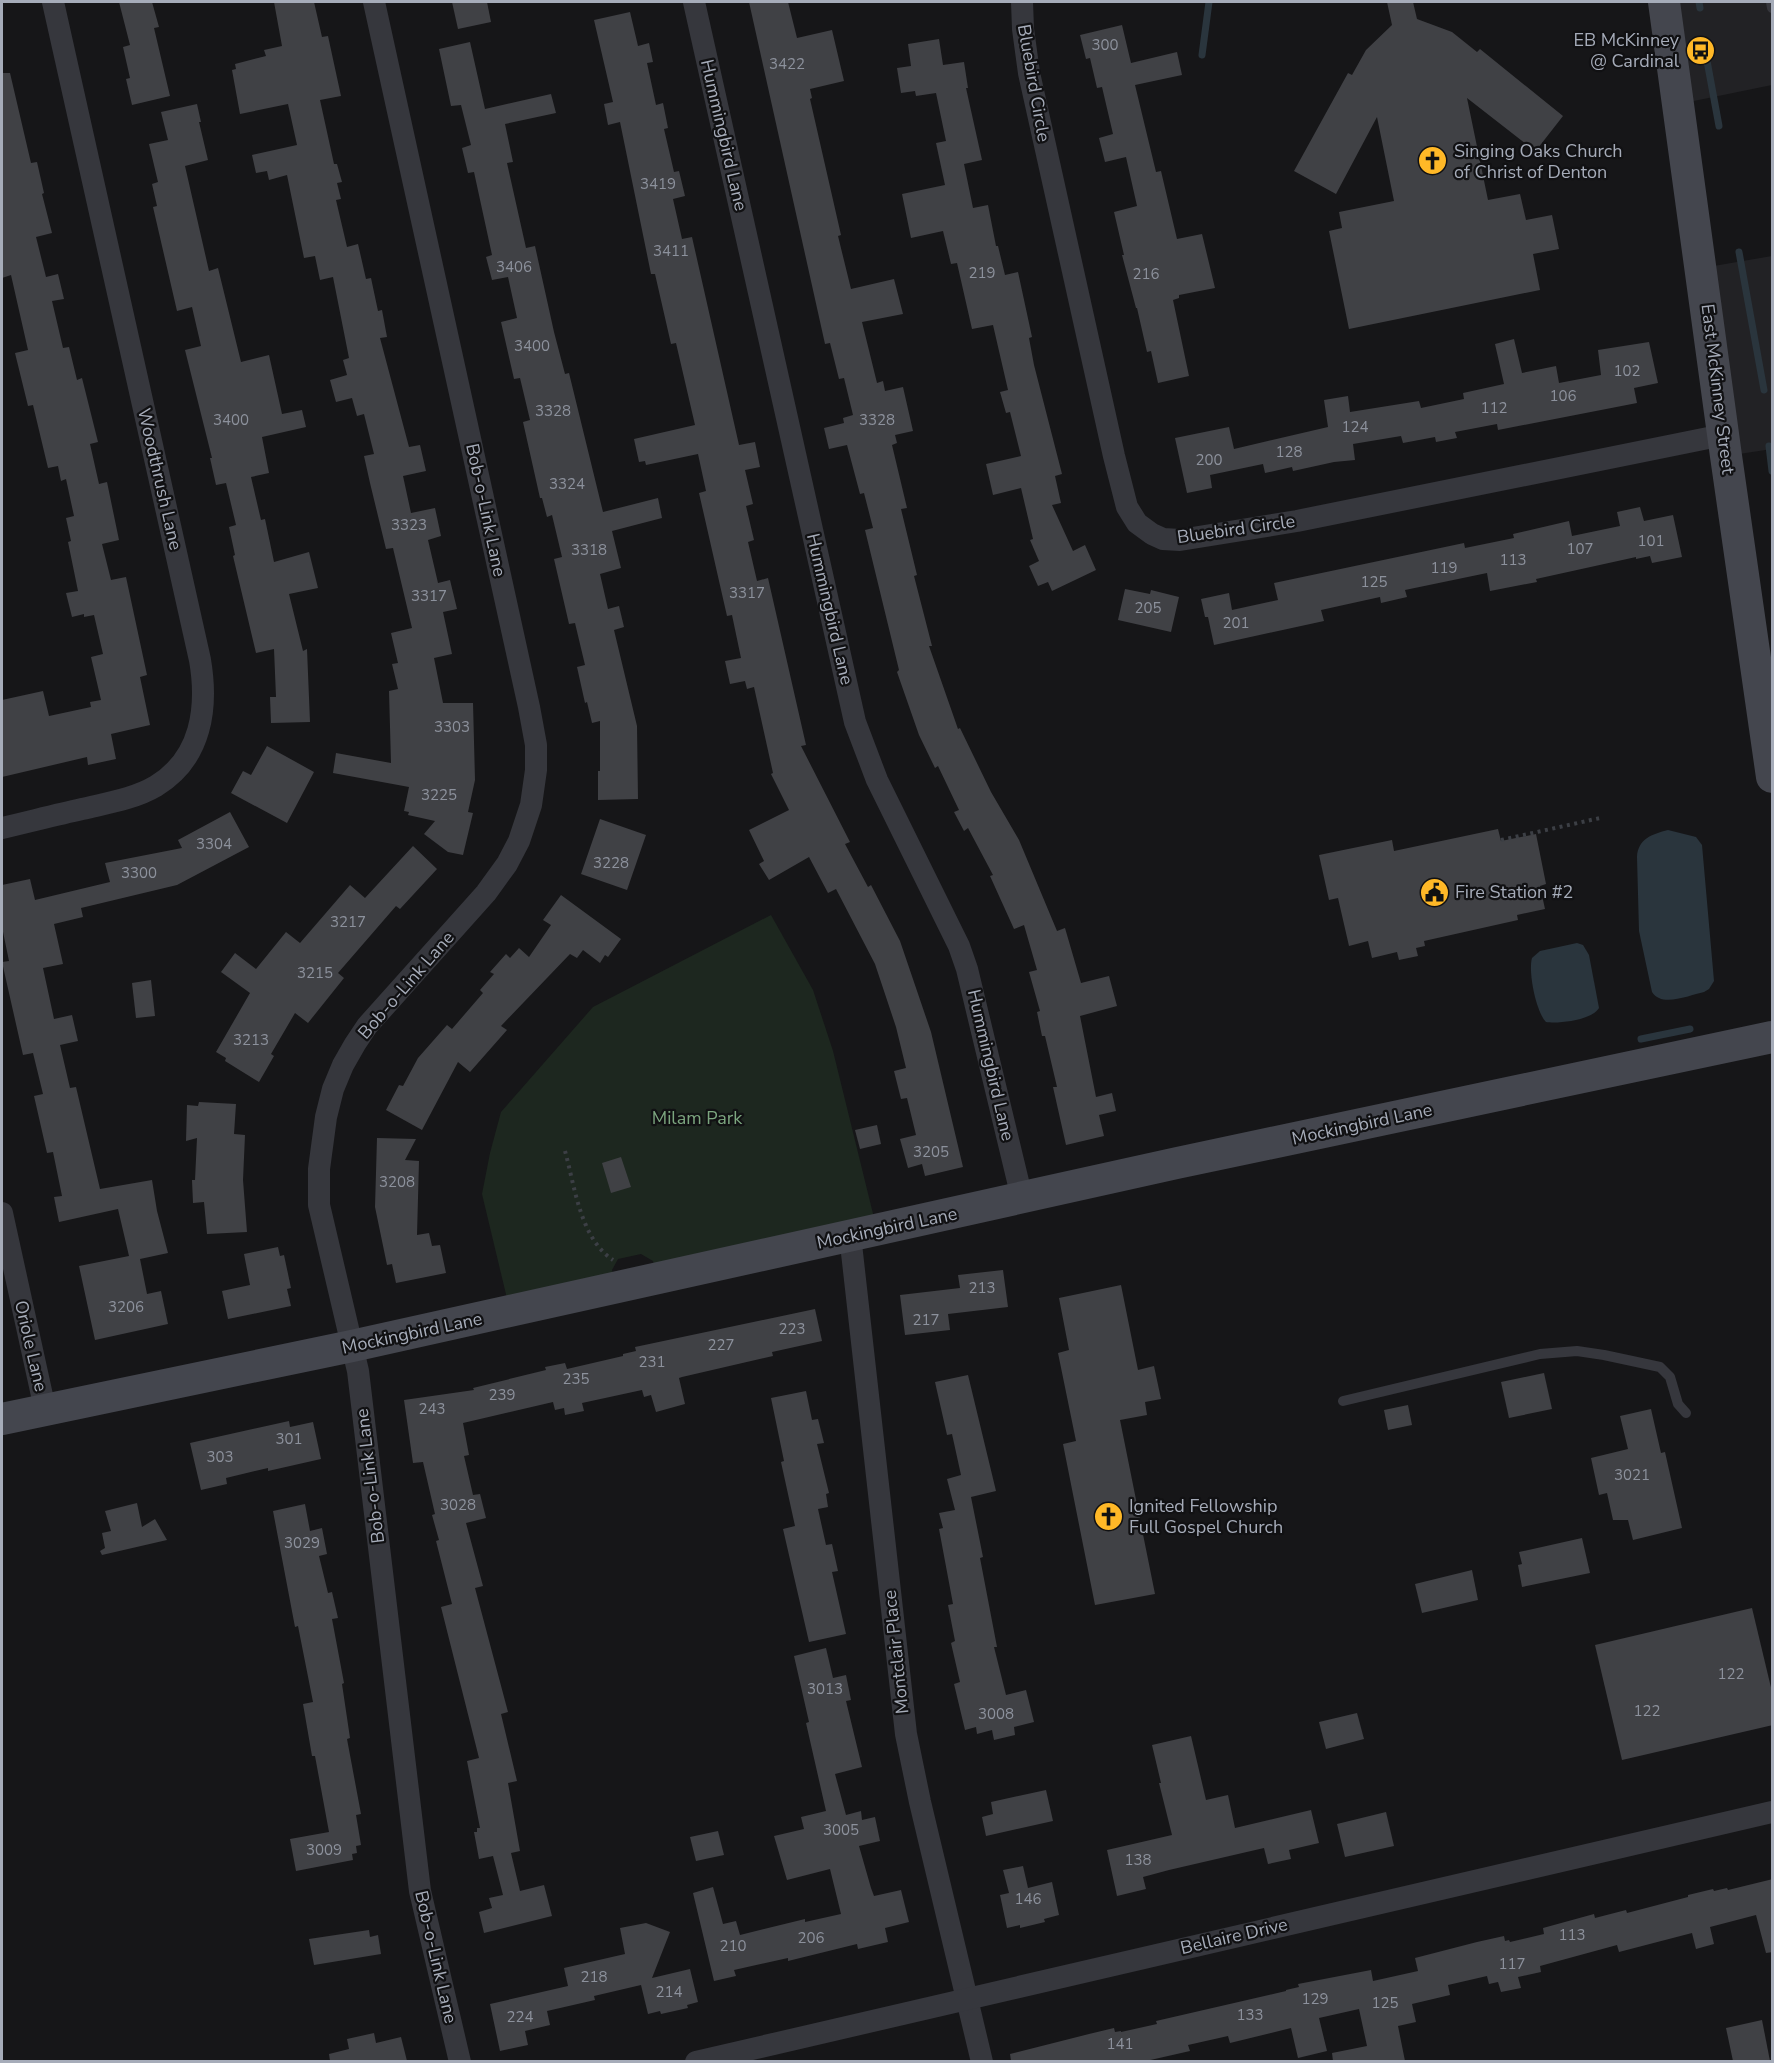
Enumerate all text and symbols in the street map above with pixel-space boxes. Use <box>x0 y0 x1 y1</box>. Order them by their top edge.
street label: Bluebird Circle <box>1012 22 1056 144</box>
place label: EB McKinney @ Cardinal <box>1573 28 1680 73</box>
bus stop icon: EB McKinney @ Cardinal <box>1684 34 1716 66</box>
house number: 300 <box>1091 35 1119 55</box>
house number: 3422 <box>769 54 805 74</box>
street label: Hummingbird Lane <box>695 57 753 213</box>
place label: Singing Oaks Church of Christ of Denton <box>1454 139 1622 184</box>
church icon: Singing Oaks Church of Christ of Denton <box>1417 145 1449 177</box>
house number: 3419 <box>640 174 676 194</box>
house number: 3411 <box>653 241 689 261</box>
house number: 3406 <box>496 257 532 277</box>
house number: 219 <box>968 263 996 283</box>
house number: 216 <box>1132 264 1160 284</box>
street label: East McKinney Street <box>1696 302 1740 476</box>
house number: 3400 <box>514 336 550 356</box>
house number: 102 <box>1613 361 1641 381</box>
house number: 106 <box>1549 386 1577 406</box>
house number: 112 <box>1480 398 1508 418</box>
house number: 3328 <box>535 401 571 421</box>
street label: Woodthrush Lane <box>132 406 188 552</box>
house number: 3400 <box>213 410 249 430</box>
house number: 3328 <box>859 410 895 430</box>
house number: 124 <box>1341 417 1369 437</box>
street label: Bob-o-Link Lane <box>460 441 512 579</box>
house number: 128 <box>1275 442 1303 462</box>
house number: 200 <box>1195 450 1223 470</box>
house number: 3324 <box>549 474 585 494</box>
street label: Bluebird Circle <box>1175 509 1297 549</box>
house number: 3323 <box>391 515 427 535</box>
street label: Hummingbird Lane <box>801 531 859 687</box>
house number: 101 <box>1637 531 1665 551</box>
house number: 107 <box>1566 539 1594 559</box>
house number: 3318 <box>571 540 607 560</box>
house number: 113 <box>1499 550 1527 570</box>
house number: 119 <box>1430 558 1458 578</box>
house number: 125 <box>1360 572 1388 592</box>
house number: 3317 <box>729 583 765 603</box>
house number: 3317 <box>411 586 447 606</box>
house number: 205 <box>1134 598 1162 618</box>
house number: 201 <box>1222 613 1250 633</box>
house number: 3303 <box>434 717 470 737</box>
house number: 3225 <box>421 785 457 805</box>
house number: 3304 <box>196 834 232 854</box>
house number: 3228 <box>593 853 629 873</box>
house number: 3300 <box>121 863 157 883</box>
public building icon: Fire Station #2 <box>1418 876 1450 908</box>
place label: Fire Station #2 <box>1455 880 1573 904</box>
house number: 3217 <box>330 912 366 932</box>
street label: Bob-o-Link Lane <box>352 926 460 1044</box>
house number: 3215 <box>297 963 333 983</box>
street label: Hummingbird Lane <box>962 987 1020 1143</box>
house number: 3213 <box>233 1030 269 1050</box>
street label: Mockingbird Lane <box>1290 1097 1434 1151</box>
park label: Milam Park <box>652 1106 743 1130</box>
house number: 3205 <box>913 1142 949 1162</box>
house number: 3208 <box>379 1172 415 1192</box>
street label: Mockingbird Lane <box>815 1201 959 1255</box>
house number: 213 <box>968 1278 996 1298</box>
house number: 3206 <box>108 1297 144 1317</box>
street label: Oriole Lane <box>9 1298 53 1394</box>
street label: Mockingbird Lane <box>340 1306 484 1360</box>
house number: 217 <box>912 1310 940 1330</box>
house number: 223 <box>778 1319 806 1339</box>
house number: 227 <box>707 1335 735 1355</box>
house number: 231 <box>638 1352 666 1372</box>
house number: 235 <box>562 1369 590 1389</box>
house number: 239 <box>488 1385 516 1405</box>
house number: 243 <box>418 1399 446 1419</box>
street label: Bob-o-Link Lane <box>350 1407 390 1545</box>
house number: 301 <box>275 1429 303 1449</box>
house number: 303 <box>206 1447 234 1467</box>
house number: 3021 <box>1614 1465 1650 1485</box>
place label: Ignited Fellowship Full Gospel Church <box>1129 1494 1283 1539</box>
house number: 3028 <box>440 1495 476 1515</box>
church icon: Ignited Fellowship Full Gospel Church <box>1092 1500 1124 1532</box>
house number: 3029 <box>284 1533 320 1553</box>
street label: Montclair Place <box>878 1589 914 1715</box>
house number: 122 <box>1717 1664 1745 1684</box>
house number: 3013 <box>807 1679 843 1699</box>
house number: 122 <box>1633 1701 1661 1721</box>
house number: 3008 <box>978 1704 1014 1724</box>
house number: 3005 <box>823 1820 859 1840</box>
house number: 3009 <box>306 1840 342 1860</box>
house number: 138 <box>1124 1850 1152 1870</box>
street label: Bob-o-Link Lane <box>409 1888 463 2026</box>
house number: 146 <box>1014 1889 1042 1909</box>
street label: Bellaire Drive <box>1178 1912 1290 1960</box>
house number: 113 <box>1558 1925 1586 1945</box>
house number: 206 <box>797 1928 825 1948</box>
house number: 210 <box>719 1936 747 1956</box>
house number: 117 <box>1498 1954 1526 1974</box>
house number: 218 <box>580 1967 608 1987</box>
house number: 214 <box>655 1982 683 2002</box>
house number: 129 <box>1301 1989 1329 2009</box>
house number: 125 <box>1371 1993 1399 2013</box>
house number: 133 <box>1236 2005 1264 2025</box>
house number: 224 <box>506 2007 534 2027</box>
house number: 141 <box>1106 2034 1134 2054</box>

